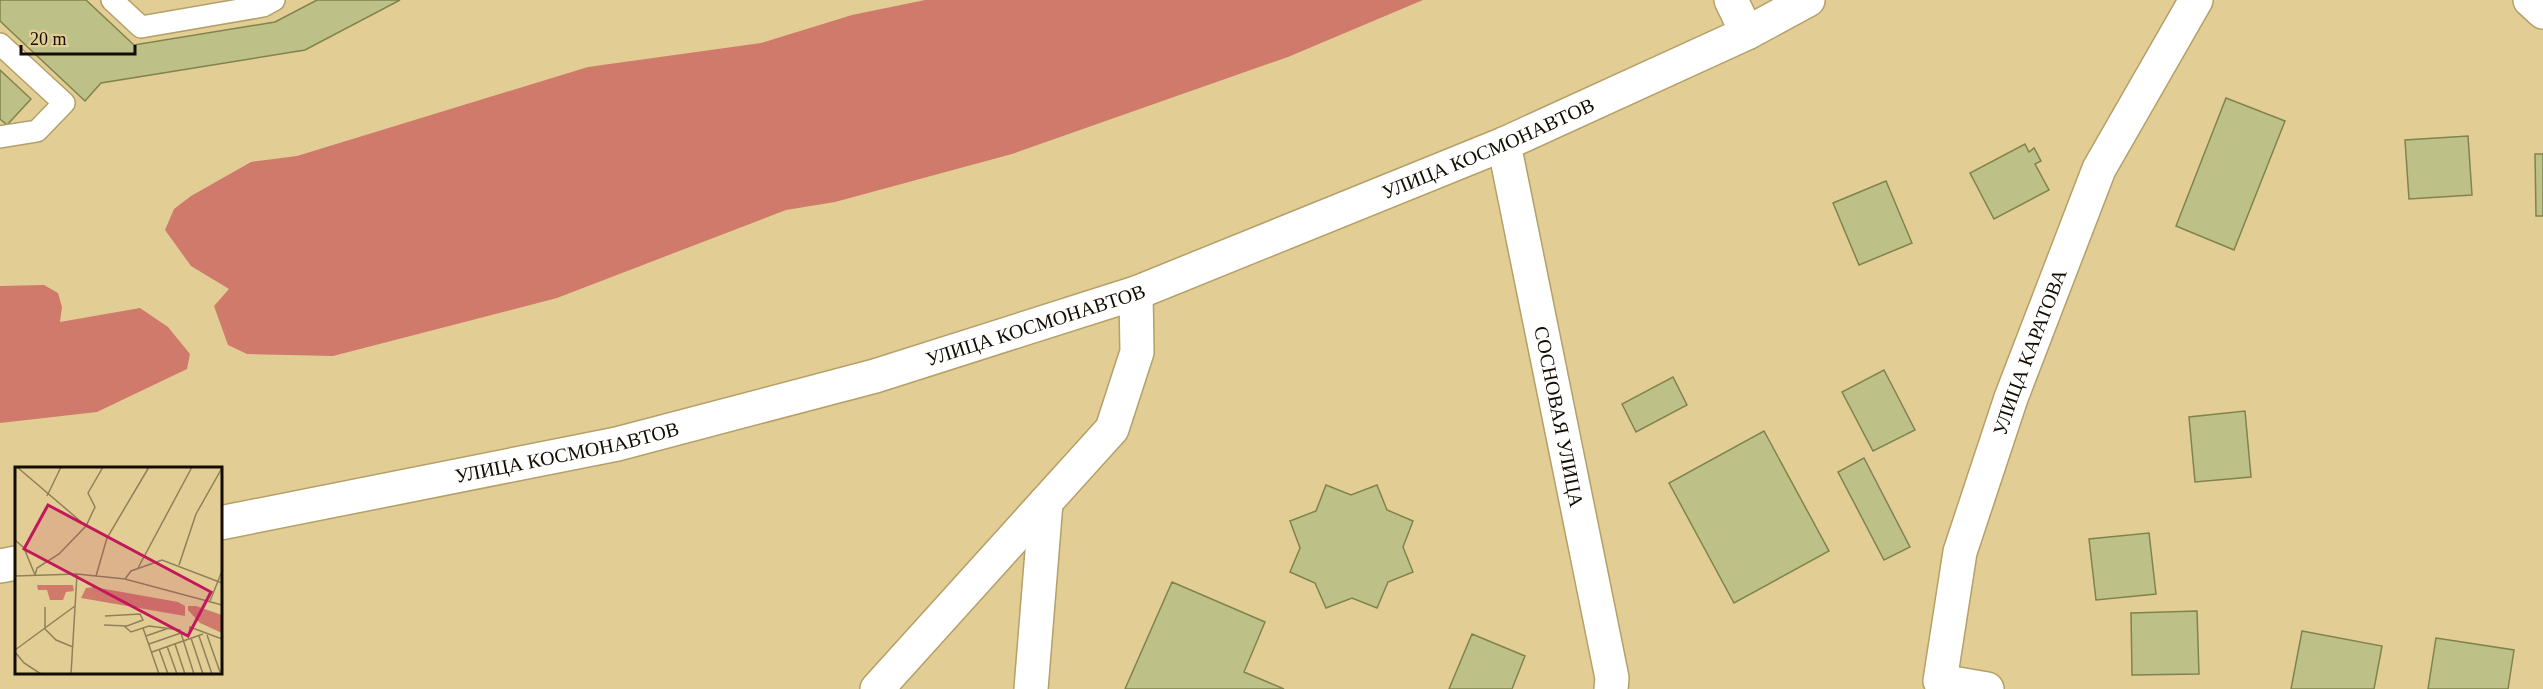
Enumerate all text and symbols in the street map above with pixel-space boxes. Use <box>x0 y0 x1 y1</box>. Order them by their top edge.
scale bar <box>21 18 135 56</box>
text: 20 m <box>30 29 67 49</box>
street label: УЛИЦА КОСМОНАВТОВ <box>1379 93 1598 203</box>
street label: УЛИЦА КАРАТОВА <box>1988 265 2071 438</box>
street label: УЛИЦА КОСМОНАВТОВ <box>923 279 1148 370</box>
street label: СОСНОВАЯ УЛИЦА <box>1530 324 1588 509</box>
street label: УЛИЦА КОСМОНАВТОВ <box>453 417 681 487</box>
inset map <box>15 467 222 674</box>

